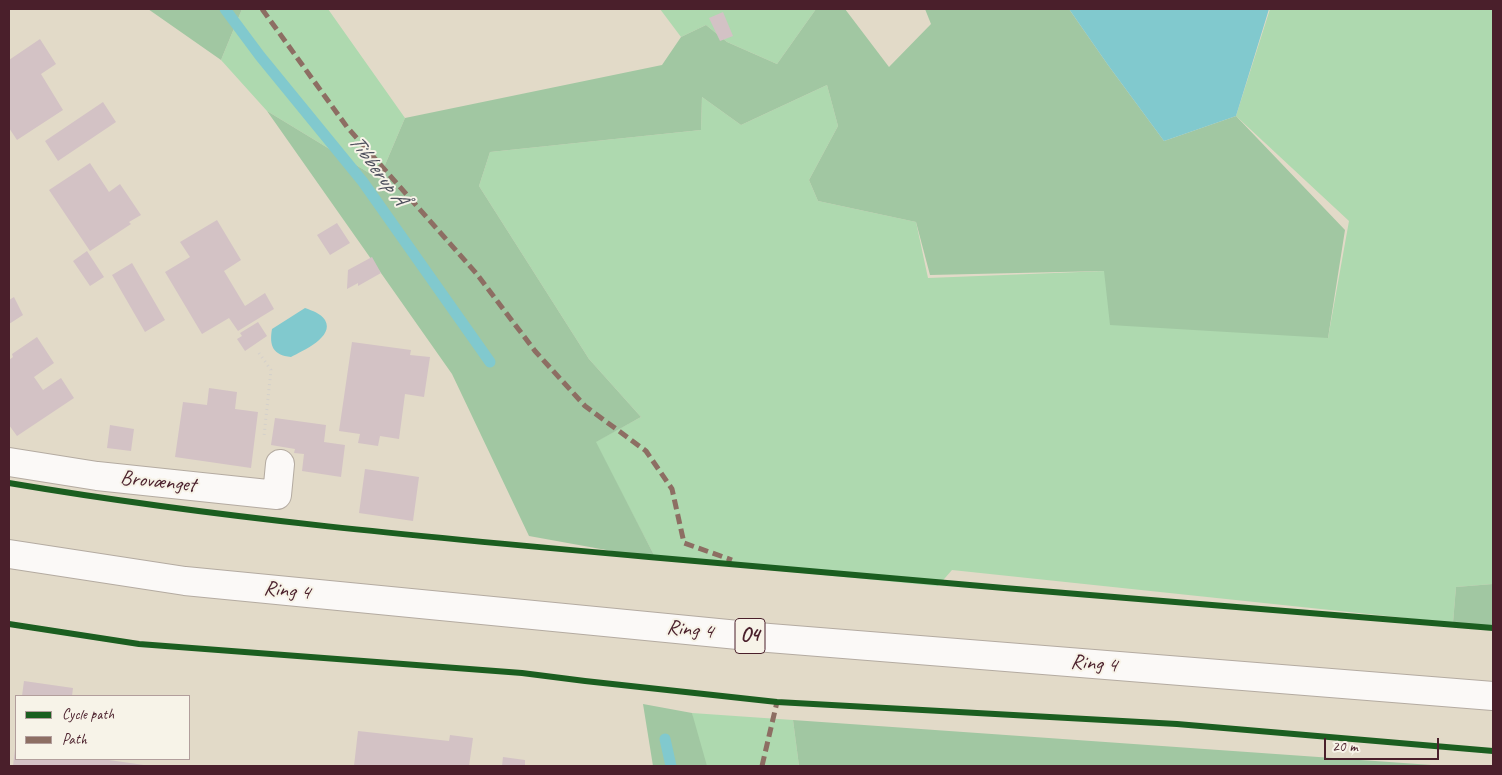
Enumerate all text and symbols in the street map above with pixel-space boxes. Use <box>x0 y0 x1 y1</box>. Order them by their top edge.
water label: Tibberup Å <box>342 130 412 210</box>
street label: Brovænget <box>119 466 197 498</box>
street label: Ring 4 <box>262 576 312 606</box>
street label: Ring 4 <box>665 615 715 645</box>
road number: O4 <box>735 618 765 654</box>
street label: Ring 4 <box>1070 649 1118 679</box>
legend <box>15 695 190 760</box>
text: Cycle path <box>62 705 114 724</box>
scale bar <box>1327 728 1442 760</box>
text: Path <box>62 730 87 749</box>
text: 20 m <box>1332 737 1358 756</box>

